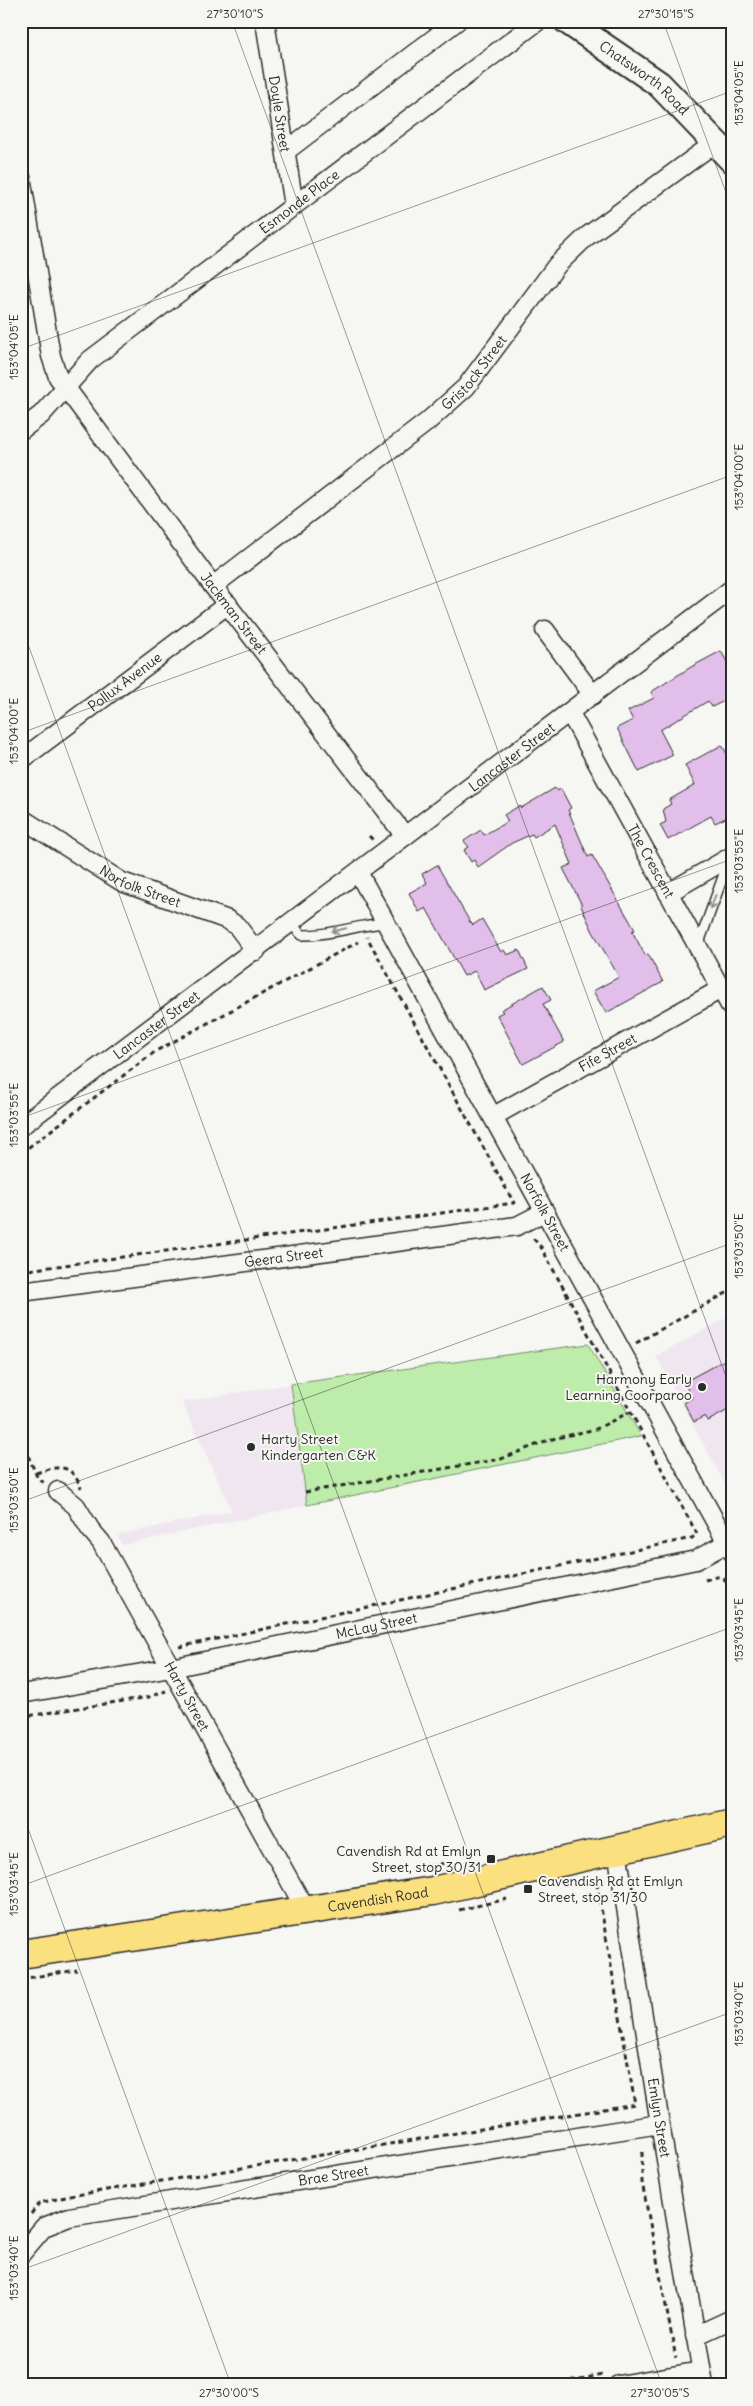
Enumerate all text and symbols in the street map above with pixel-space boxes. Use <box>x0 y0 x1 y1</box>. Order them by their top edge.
text: 27°30'10"S <box>207 6 264 21</box>
text: 27°30'15"S <box>638 6 694 21</box>
street label: Chatsworth Road <box>596 37 693 119</box>
text: 153°04'05"E <box>731 60 746 126</box>
street label: Doyle Street <box>265 74 294 154</box>
street label: Esmonde Place <box>256 166 343 238</box>
text: 153°04'05"E <box>6 314 21 380</box>
street label: Gristock Street <box>437 331 511 414</box>
text: 153°04'00"E <box>731 444 746 510</box>
street label: Jackman Street <box>197 569 271 658</box>
street label: Pollux Avenue <box>84 648 165 715</box>
text: 153°04'00"E <box>6 698 21 764</box>
street label: Lancaster Street <box>465 718 559 796</box>
street label: The Crescent <box>624 821 679 902</box>
text: 153°03'55"E <box>731 829 746 893</box>
street label: Norfolk Street <box>96 861 183 911</box>
one-way arrow <box>708 894 717 909</box>
one-way arrow <box>332 926 348 935</box>
street label: Lancaster Street <box>110 987 203 1063</box>
street label: Fife Street <box>575 1029 640 1076</box>
text: 153°03'55"E <box>6 1083 21 1147</box>
street label: Norfolk Street <box>516 1170 574 1255</box>
text: 153°03'50"E <box>731 1213 746 1279</box>
street label: Geera Street <box>243 1243 325 1271</box>
place label: Harmony Early Learning Coorparoo <box>565 1370 692 1404</box>
marker: Harmony Early Learning Coorparoo <box>696 1381 708 1393</box>
place label: Harty Street Kindergarten C&K <box>261 1430 376 1464</box>
marker: Harty Street Kindergarten C&K <box>245 1441 257 1453</box>
text: 153°03'50"E <box>6 1467 21 1533</box>
text: 153°03'45"E <box>731 1598 746 1662</box>
street label: McLay Street <box>334 1609 419 1643</box>
street label: Harty Street <box>160 1658 214 1735</box>
place label: Cavendish Rd at Emlyn Street, stop 30/31 <box>336 1842 481 1876</box>
text: 153°03'45"E <box>6 1852 21 1916</box>
marker: Cavendish Rd at Emlyn Street, stop 30/31 <box>485 1853 497 1865</box>
place label: Cavendish Rd at Emlyn Street, stop 31/30 <box>538 1872 683 1906</box>
street label: Cavendish Road <box>326 1883 429 1916</box>
marker: Cavendish Rd at Emlyn Street, stop 31/30 <box>522 1883 534 1895</box>
text: 153°03'40"E <box>731 1981 746 2047</box>
street label: Emlyn Street <box>644 2077 675 2159</box>
street label: Brae Street <box>297 2161 370 2190</box>
text: 153°03'40"E <box>6 2235 21 2301</box>
text: 27°30'00"S <box>199 2385 259 2400</box>
text: 27°30'05"S <box>630 2385 690 2400</box>

